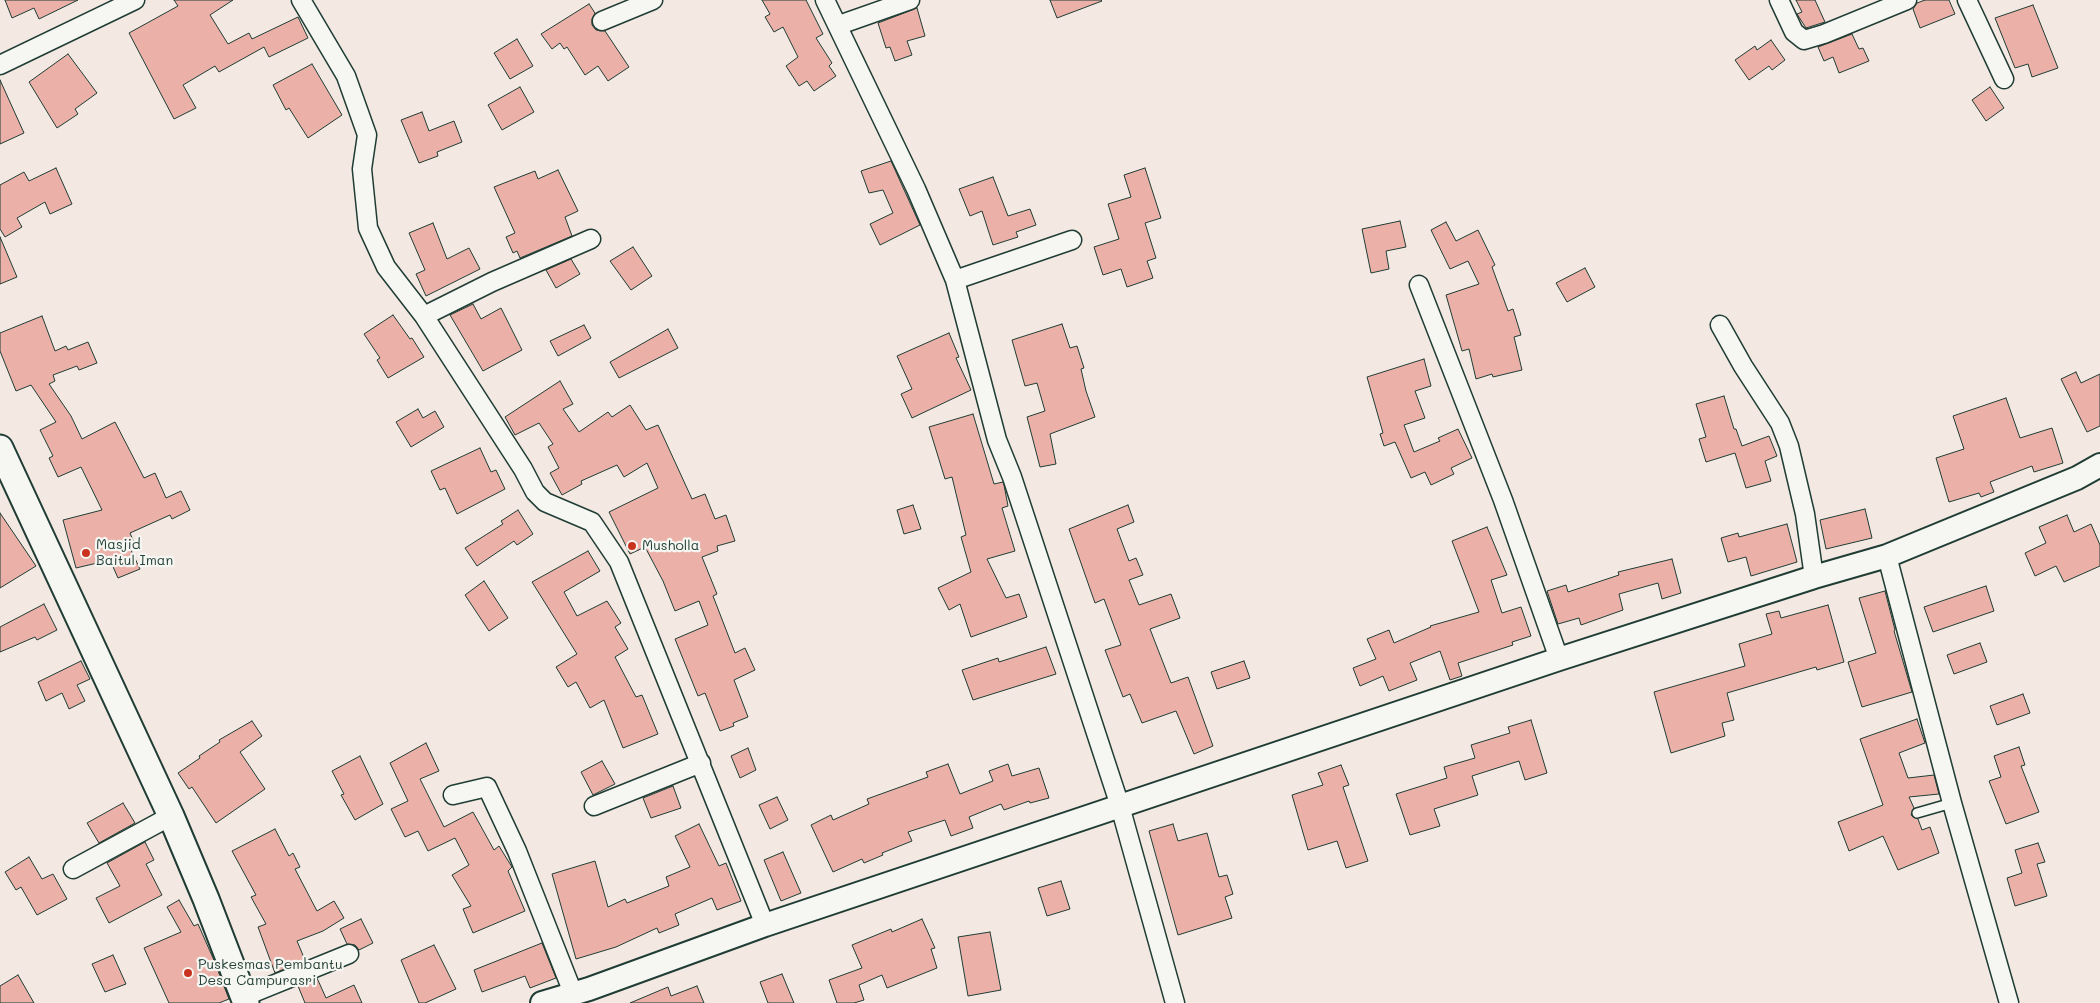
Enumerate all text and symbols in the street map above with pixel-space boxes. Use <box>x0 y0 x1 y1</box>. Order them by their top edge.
place label: Masjid Baitul Iman <box>96 537 173 570</box>
place label: Musholla <box>642 538 700 554</box>
marker: Musholla <box>626 540 638 552</box>
marker: Masjid Baitul Iman <box>80 547 92 559</box>
place label: Puskesmas Pembantu Desa Campurasri <box>198 957 343 990</box>
marker: Puskesmas Pembantu Desa Campurasri <box>182 967 194 979</box>

